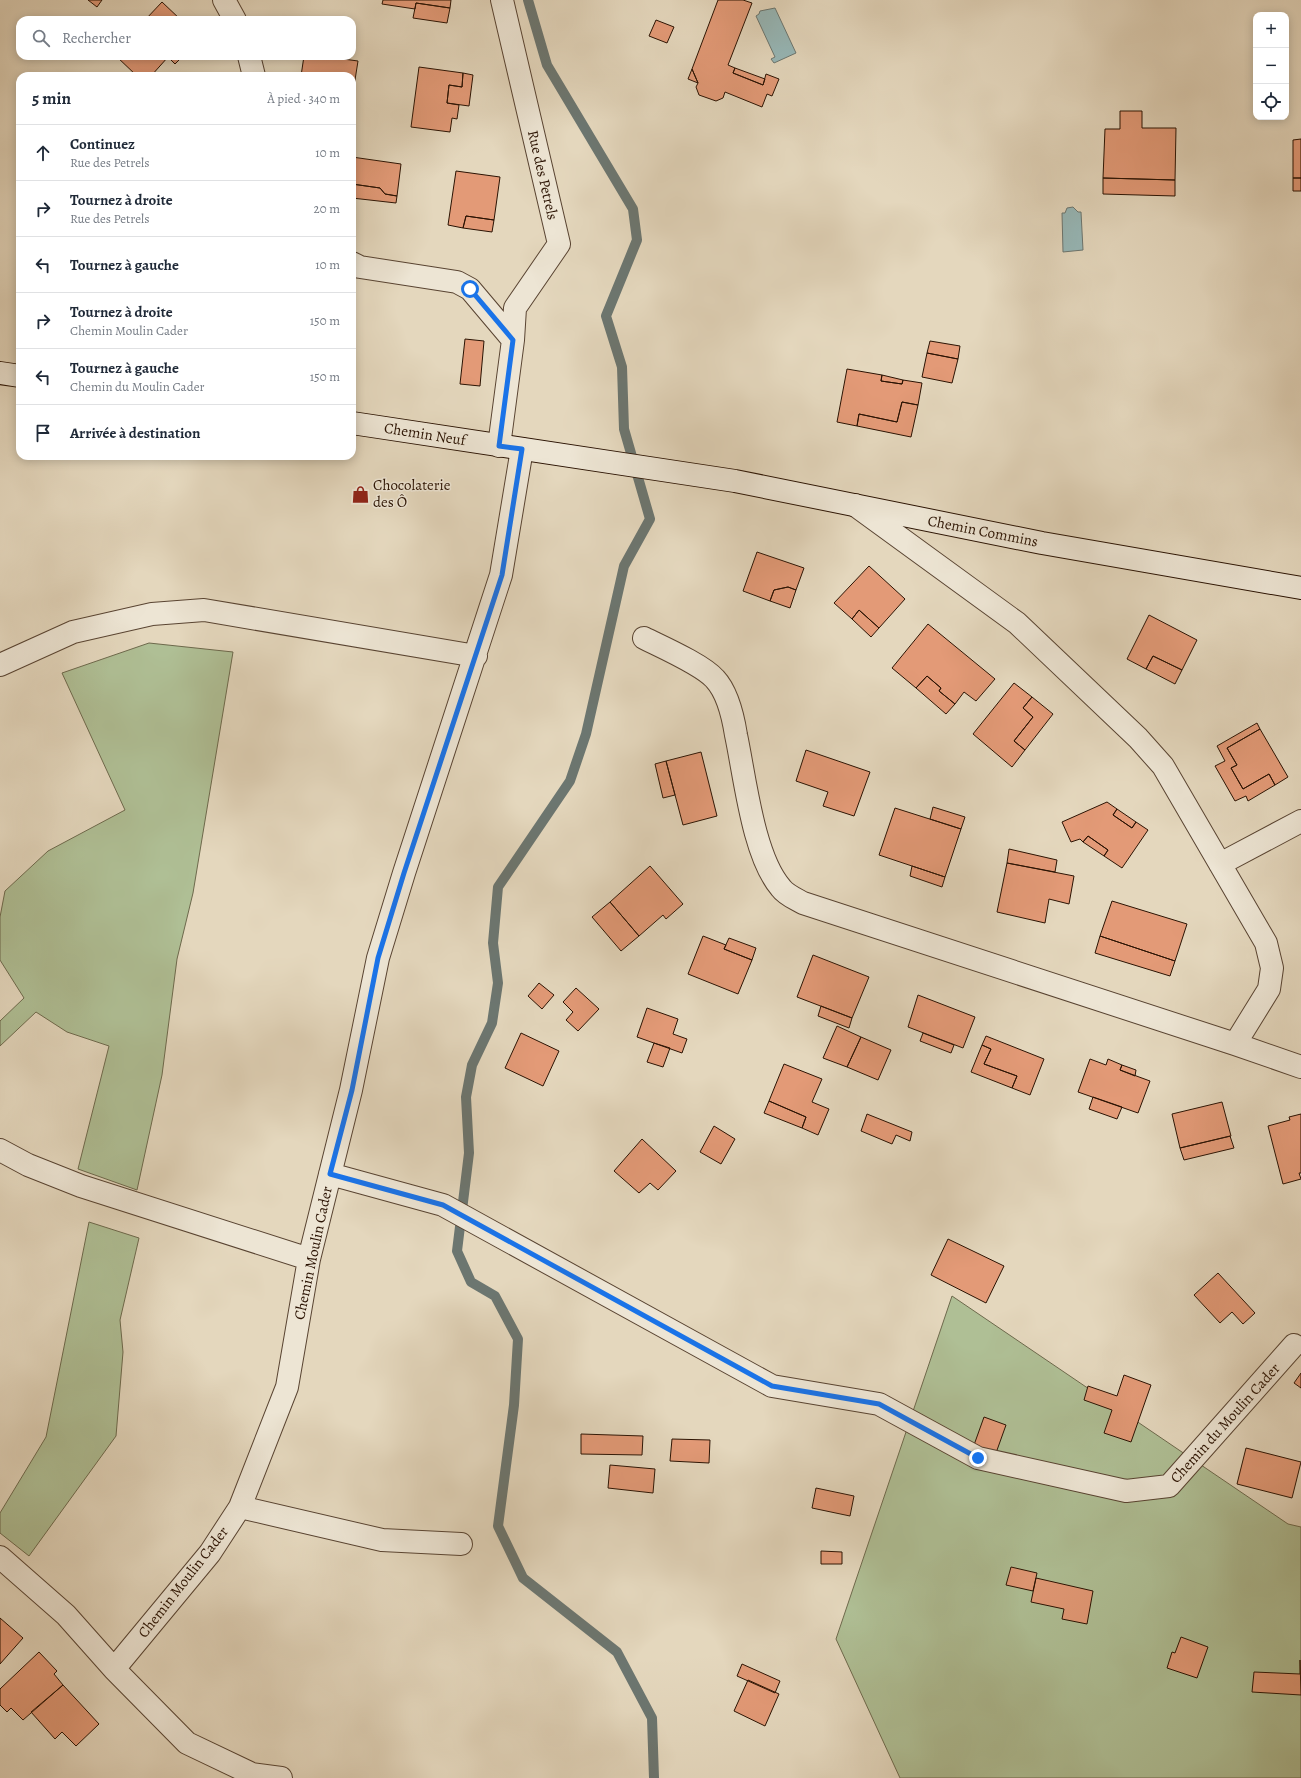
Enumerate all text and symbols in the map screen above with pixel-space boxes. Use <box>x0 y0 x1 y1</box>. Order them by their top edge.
map controls <box>1253 12 1289 120</box>
button: + <box>1253 12 1289 48</box>
search box <box>16 16 356 60</box>
icon: search <box>30 27 52 49</box>
text: Rechercher <box>62 28 131 48</box>
button: − <box>1253 48 1289 84</box>
button: locate <box>1253 84 1289 120</box>
text: 5 min <box>32 87 71 110</box>
text: À pied · 340 m <box>267 90 340 107</box>
street label: Rue des Petrels <box>523 128 563 222</box>
text: Continuez <box>70 134 135 154</box>
icon: ahead <box>32 142 54 164</box>
text: 10 m <box>315 144 340 161</box>
text: Rue des Petrels <box>70 154 149 171</box>
text: Tournez à droite <box>70 190 173 210</box>
icon: right <box>32 198 54 220</box>
text: 20 m <box>314 200 340 217</box>
text: Rue des Petrels <box>70 210 149 227</box>
icon: left <box>32 254 54 276</box>
text: Tournez à gauche <box>70 255 179 275</box>
text: 10 m <box>315 256 340 273</box>
route start <box>461 280 479 298</box>
text: Tournez à droite <box>70 302 173 322</box>
icon: right <box>32 310 54 332</box>
text: 150 m <box>310 312 340 329</box>
text: Chemin Moulin Cader <box>70 322 188 339</box>
text: Tournez à gauche <box>70 358 179 378</box>
icon: left <box>32 366 54 388</box>
text: 150 m <box>310 368 340 385</box>
text: Chemin du Moulin Cader <box>70 378 204 395</box>
street label: Chemin Neuf <box>383 418 469 451</box>
icon: arrive <box>32 422 54 444</box>
text: Arrivée à destination <box>70 423 201 443</box>
place label: Chocolaterie des Ô <box>373 475 451 512</box>
shop icon: Chocolaterie des Ô <box>350 484 370 504</box>
street label: Chemin Commins <box>926 510 1040 552</box>
street label: Chemin Moulin Cader <box>289 1184 337 1322</box>
street label: Chemin du Moulin Cader <box>1166 1358 1285 1487</box>
route end <box>969 1449 987 1467</box>
street label: Chemin Moulin Cader <box>133 1522 233 1642</box>

